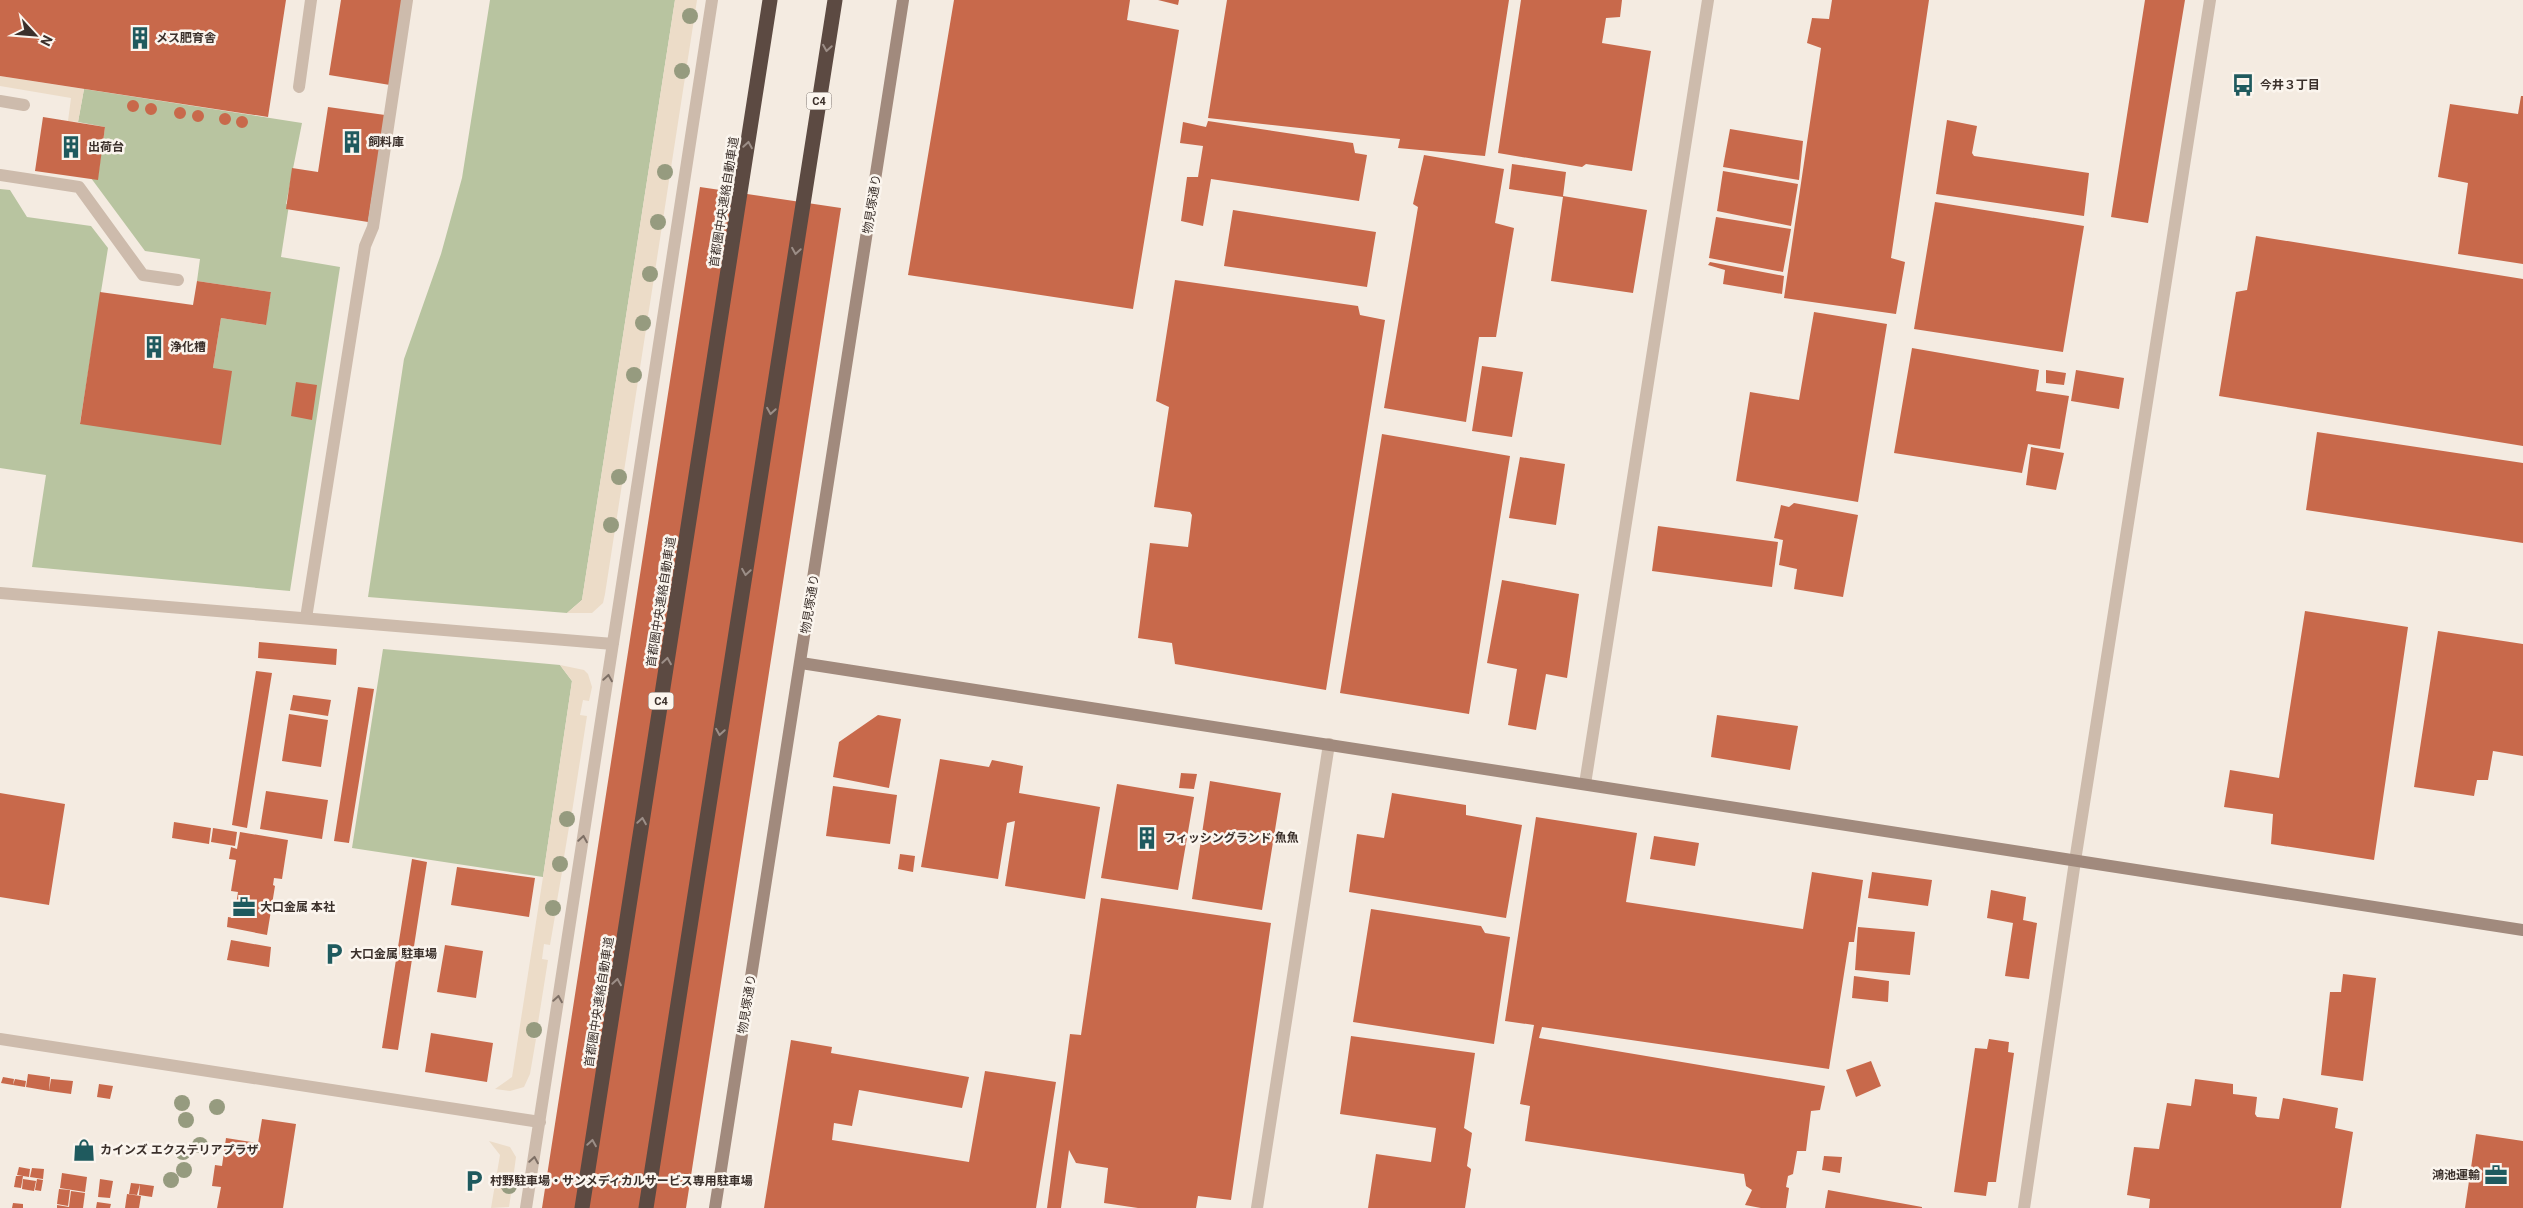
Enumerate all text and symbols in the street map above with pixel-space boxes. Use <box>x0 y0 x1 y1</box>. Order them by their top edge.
north arrow <box>10 10 60 60</box>
building icon: メス肥育舎 <box>127 25 153 51</box>
place label: メス肥育舎 <box>156 31 216 45</box>
text: N <box>37 33 56 49</box>
one-way arrow <box>822 45 833 53</box>
bus stop icon: 今井３丁目 <box>2230 72 2256 98</box>
place label: 今井３丁目 <box>2260 78 2320 92</box>
road number: C4 <box>806 92 832 110</box>
building icon: 飼料庫 <box>339 129 365 155</box>
building icon: 出荷台 <box>58 134 84 160</box>
place label: 飼料庫 <box>368 135 404 149</box>
street label: 首都圏中央連絡自動車道 <box>707 136 741 268</box>
place label: 出荷台 <box>88 140 124 154</box>
one-way arrow <box>742 141 752 149</box>
street label: 物見塚通り <box>860 173 884 235</box>
one-way arrow <box>791 246 801 255</box>
building icon: 浄化槽 <box>141 334 167 360</box>
place label: 浄化槽 <box>170 340 206 354</box>
one-way arrow <box>766 407 776 416</box>
street label: 首都圏中央連絡自動車道 <box>644 536 678 668</box>
one-way arrow <box>741 568 751 576</box>
street label: 物見塚通り <box>798 573 822 635</box>
one-way arrow <box>662 657 672 665</box>
one-way arrow <box>602 674 613 682</box>
road number: C4 <box>648 692 674 709</box>
one-way arrow <box>716 728 726 737</box>
one-way arrow <box>637 817 647 826</box>
building icon: フィッシングランド 魚魚 <box>1134 825 1160 851</box>
place label: フィッシングランド 魚魚 <box>1164 831 1299 845</box>
one-way arrow <box>577 834 588 842</box>
office icon: 大口金属 本社 <box>231 894 257 920</box>
place label: 大口金属 本社 <box>260 900 335 914</box>
street label: 首都圏中央連絡自動車道 <box>582 936 616 1068</box>
parking icon: 大口金属 駐車場 <box>321 941 347 967</box>
place label: 大口金属 駐車場 <box>350 947 437 961</box>
street label: 物見塚通り <box>735 973 759 1035</box>
one-way arrow <box>612 978 622 986</box>
one-way arrow <box>552 995 563 1003</box>
shop icon: カインズ エクステリアプラザ <box>71 1137 97 1163</box>
one-way arrow <box>587 1138 597 1147</box>
place label: カインズ エクステリアプラザ <box>100 1143 258 1157</box>
one-way arrow <box>528 1155 538 1164</box>
office icon: 鴻池運輸 <box>2483 1162 2509 1188</box>
parking icon: 村野駐車場・サンメディカルサービス専用駐車場 <box>461 1168 487 1194</box>
place label: 鴻池運輸 <box>2432 1168 2480 1182</box>
place label: 村野駐車場・サンメディカルサービス専用駐車場 <box>490 1174 753 1188</box>

